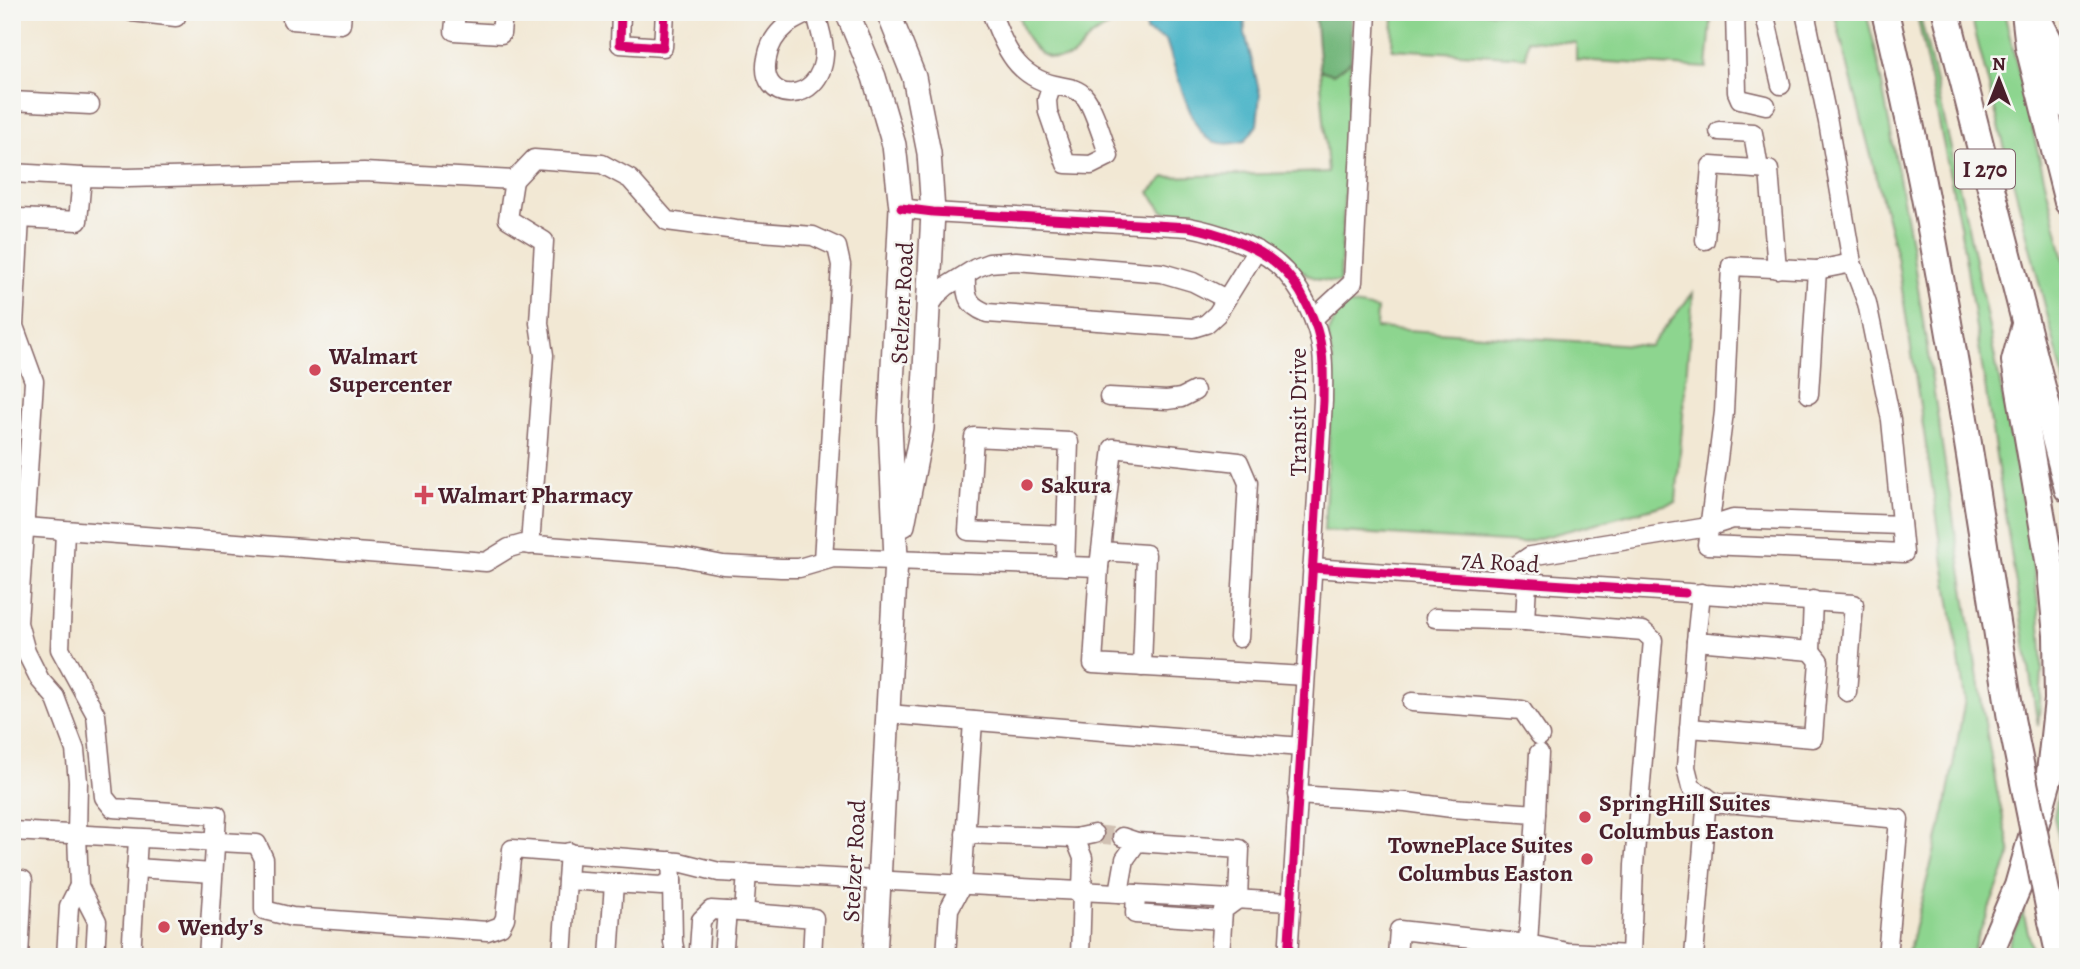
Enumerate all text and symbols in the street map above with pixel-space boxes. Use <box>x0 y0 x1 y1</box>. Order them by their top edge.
north arrow <box>1965 46 2035 116</box>
text: N <box>1992 51 2006 77</box>
road number: I 270 <box>1955 150 2015 188</box>
street label: Stelzer Road <box>883 241 921 365</box>
place label: Walmart Supercenter <box>328 340 452 400</box>
street label: Transit Drive <box>1282 348 1314 476</box>
marker: Walmart Supercenter <box>307 362 323 378</box>
place label: Sakura <box>1041 469 1112 501</box>
marker: Sakura <box>1019 477 1035 493</box>
place label: Walmart Pharmacy <box>437 479 633 511</box>
marker: Walmart Pharmacy <box>416 487 432 503</box>
street label: 7A Road <box>1460 543 1541 581</box>
place label: SpringHill Suites Columbus Easton <box>1599 787 1774 847</box>
street label: Stelzer Road <box>835 799 873 923</box>
marker: SpringHill Suites Columbus Easton <box>1577 809 1593 825</box>
place label: TownePlace Suites Columbus Easton <box>1388 829 1574 889</box>
marker: TownePlace Suites Columbus Easton <box>1579 851 1595 867</box>
place label: Wendy's <box>177 911 263 943</box>
marker: Wendy's <box>156 919 172 935</box>

